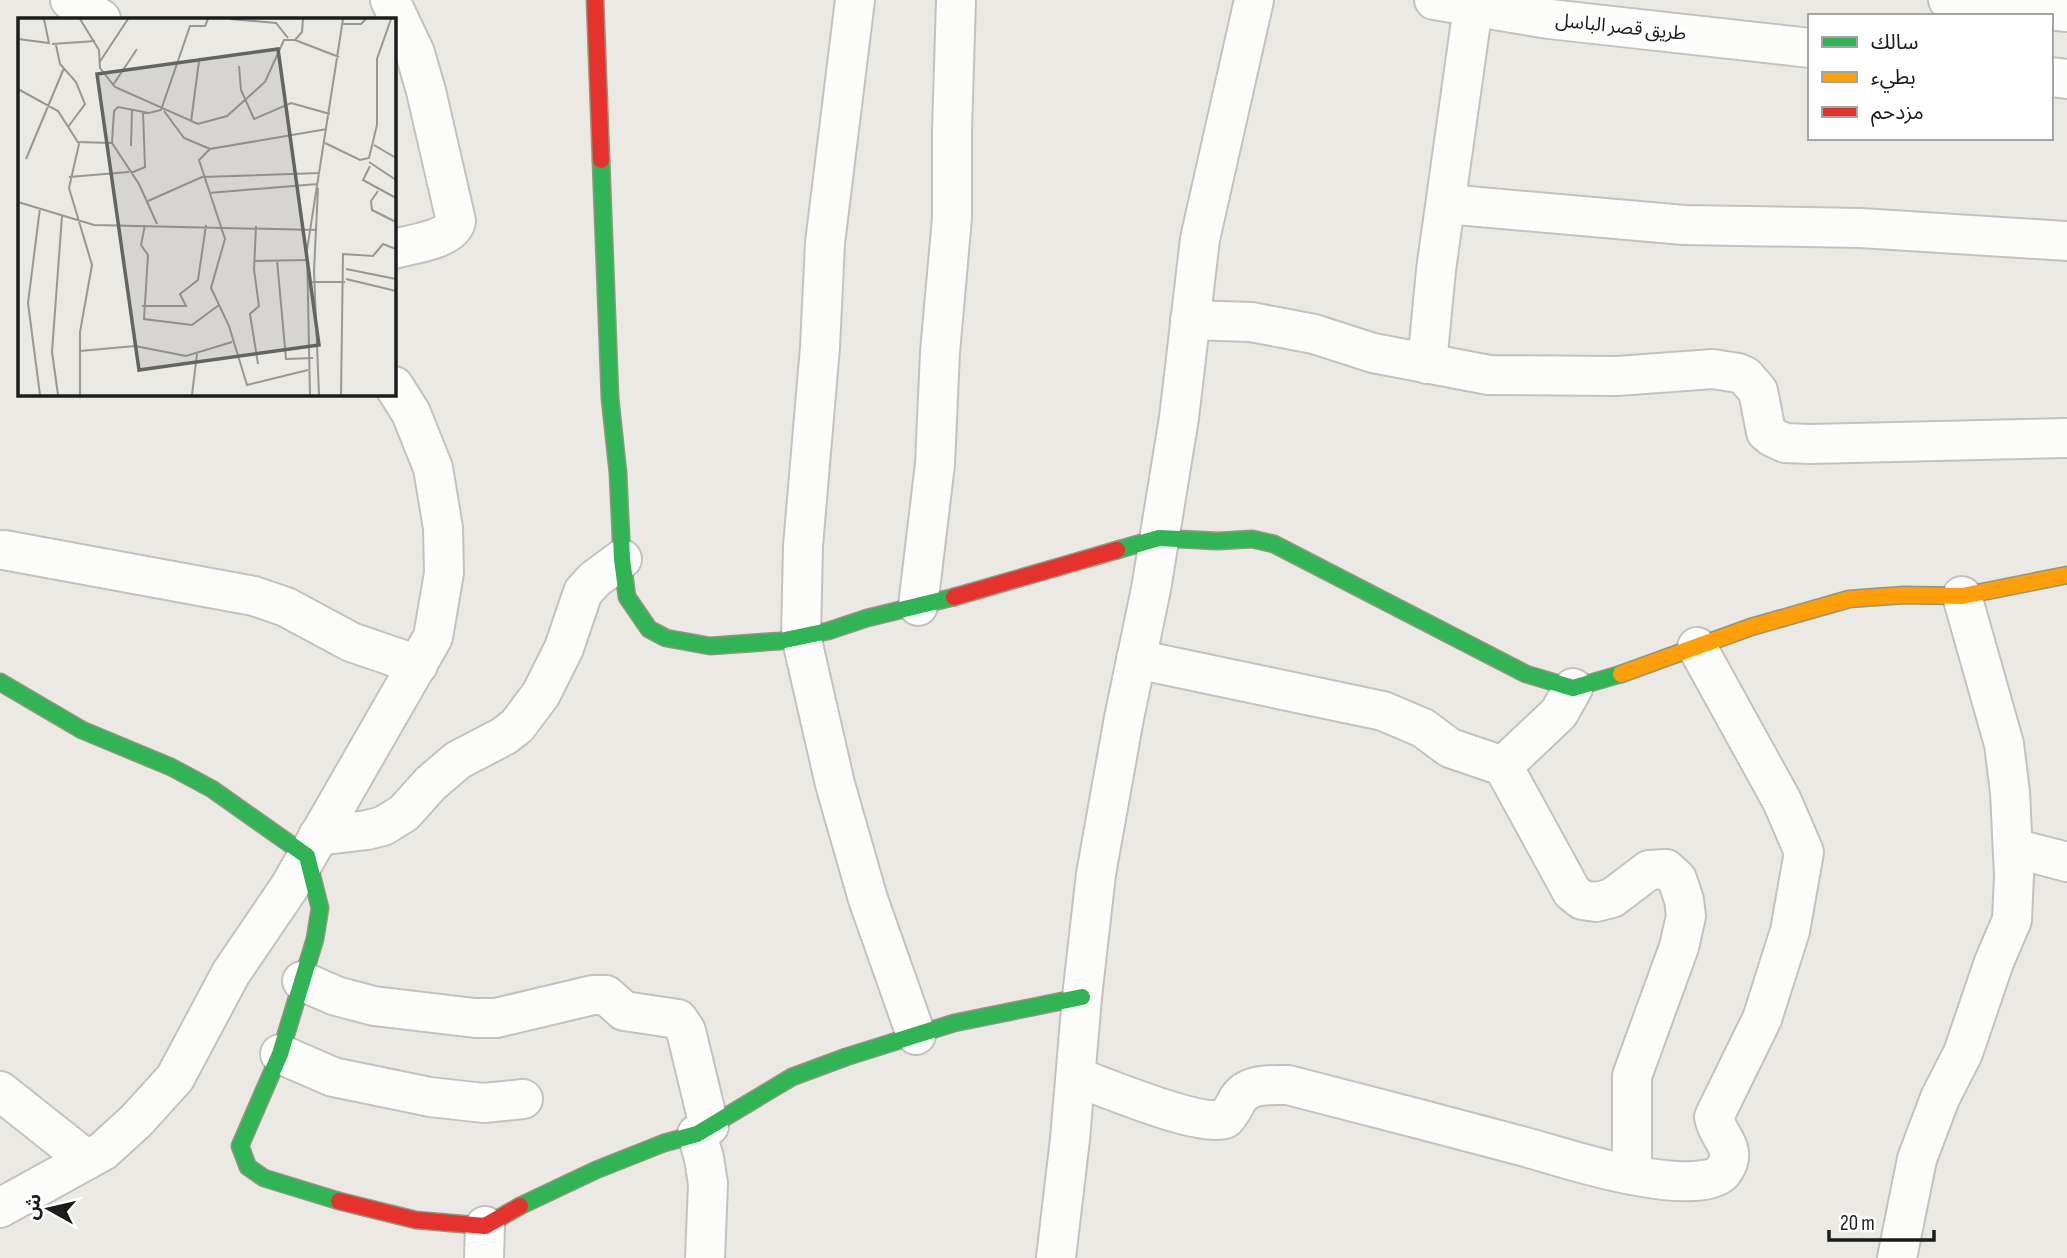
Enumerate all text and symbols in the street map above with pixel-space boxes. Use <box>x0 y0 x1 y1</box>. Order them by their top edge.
street label: طريق قصر الباسل <box>1554 9 1687 46</box>
legend <box>1808 14 2053 140</box>
inset map <box>18 18 396 396</box>
text: سالك <box>1871 30 1918 55</box>
text: بطيء <box>1871 65 1916 93</box>
text: مزدحم <box>1871 100 1924 127</box>
north arrow <box>14 1174 84 1244</box>
text: ش <box>20 1192 47 1221</box>
scale bar <box>1829 1198 1934 1242</box>
text: 20 m <box>1840 1211 1875 1236</box>

